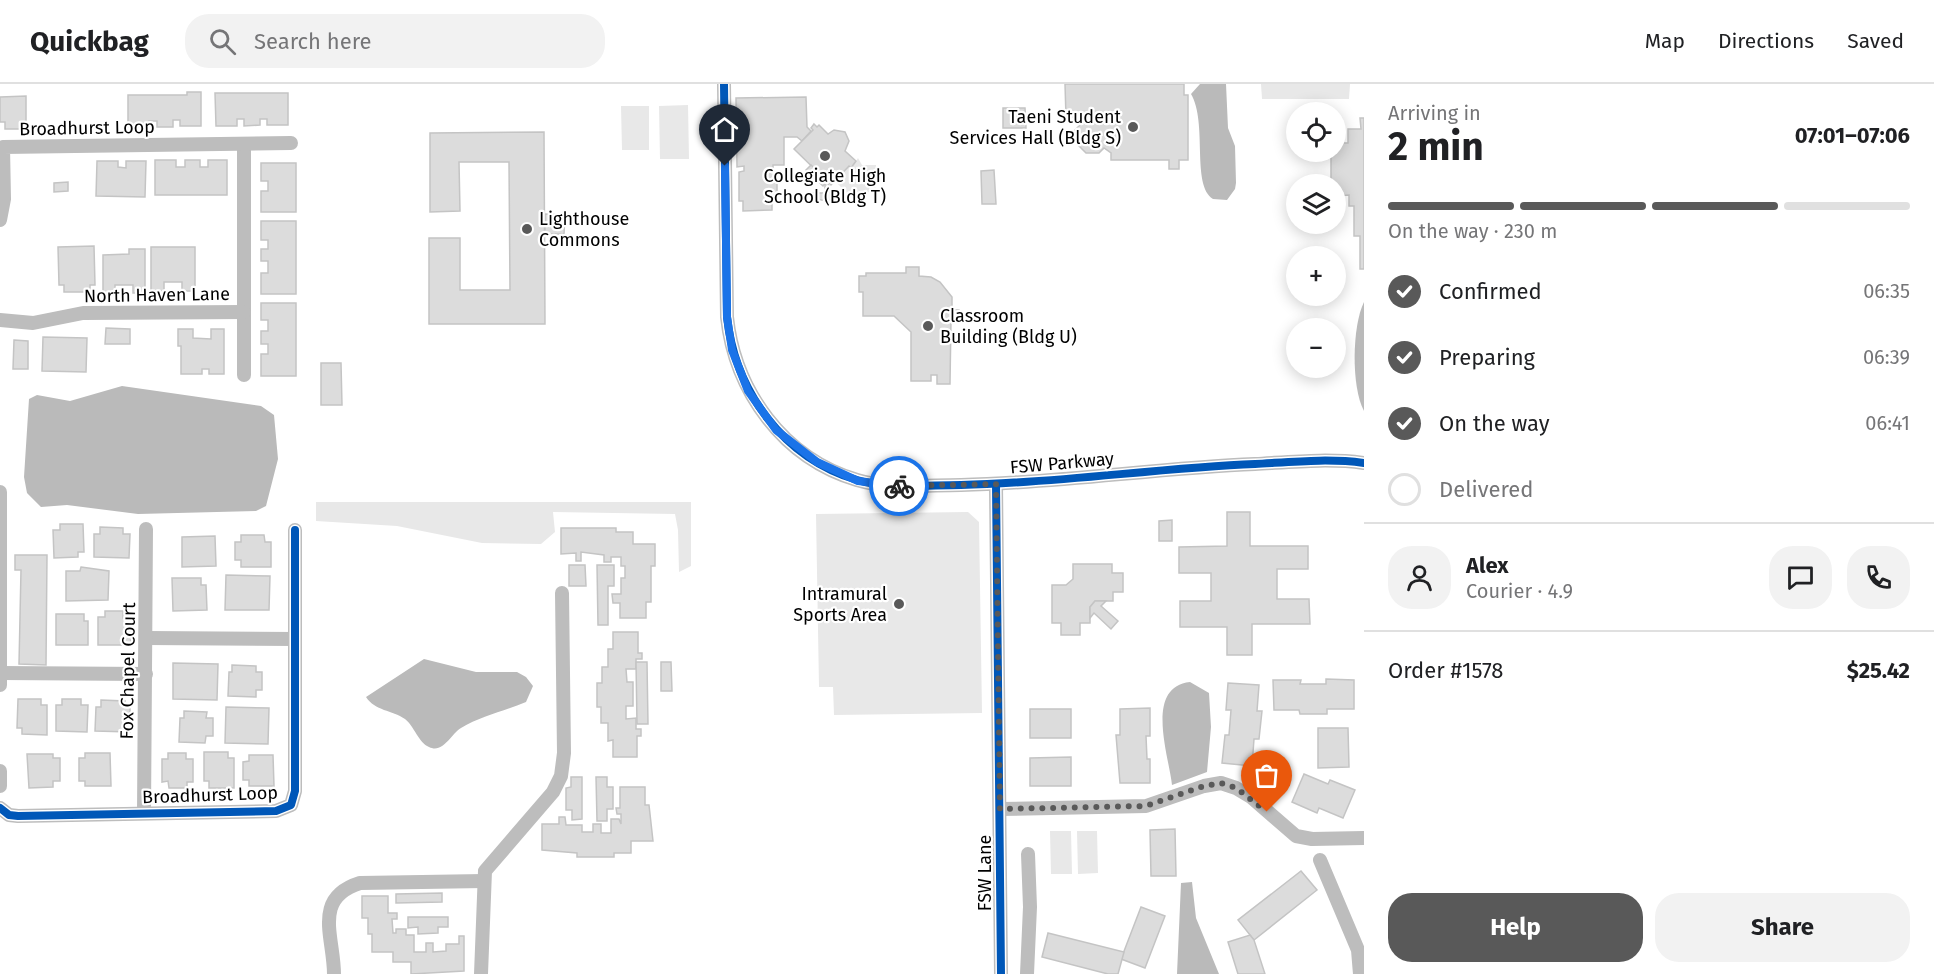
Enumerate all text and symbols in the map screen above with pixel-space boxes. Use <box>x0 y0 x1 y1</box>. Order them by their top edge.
search box <box>185 14 605 68</box>
text: Quickbag <box>30 25 149 58</box>
icon: search <box>206 25 239 58</box>
text: Search here <box>254 28 372 55</box>
text: Map <box>1645 28 1685 54</box>
text: Directions <box>1718 28 1814 54</box>
text: Saved <box>1847 28 1904 54</box>
text: Arriving in <box>1388 101 1481 125</box>
map controls <box>1286 102 1346 378</box>
button: locate <box>1286 102 1346 162</box>
pin <box>699 104 750 166</box>
place label: Taeni Student Services Hall (Bldg S) <box>950 106 1121 149</box>
icon: home <box>708 113 741 146</box>
street label: Broadhurst Loop <box>19 116 155 140</box>
marker: Taeni Student Services Hall (Bldg S) <box>1126 120 1140 134</box>
text: 07:01–07:06 <box>1795 122 1910 149</box>
text: 2 min <box>1388 124 1484 170</box>
marker: Collegiate High School (Bldg T) <box>818 149 832 163</box>
place label: Collegiate High School (Bldg T) <box>764 165 886 208</box>
button: layers <box>1286 174 1346 234</box>
place label: Lighthouse Commons <box>539 208 629 251</box>
text: On the way · 230 m <box>1388 219 1557 243</box>
marker: Lighthouse Commons <box>520 222 534 236</box>
button: + <box>1286 246 1346 306</box>
icon: check <box>1388 275 1421 308</box>
text: Confirmed <box>1439 278 1542 305</box>
text: 06:35 <box>1863 279 1910 303</box>
street label: North Haven Lane <box>84 283 230 307</box>
place label: Classroom Building (Bldg U) <box>940 305 1077 348</box>
button: − <box>1286 318 1346 378</box>
marker: Classroom Building (Bldg U) <box>921 319 935 333</box>
icon: check <box>1388 341 1421 374</box>
text: Preparing <box>1439 344 1535 371</box>
text: 06:39 <box>1863 345 1910 369</box>
icon: check <box>1388 407 1421 440</box>
text: On the way <box>1439 410 1550 437</box>
text: 06:41 <box>1865 411 1910 435</box>
street label: FSW Parkway <box>1009 447 1115 479</box>
courier <box>869 456 929 516</box>
icon: bike <box>883 470 916 503</box>
text: Delivered <box>1439 476 1534 503</box>
button: person <box>1388 546 1451 609</box>
button: chat <box>1769 546 1832 609</box>
button: phone <box>1847 546 1910 609</box>
text: Alex <box>1466 552 1509 579</box>
text: Courier · 4.9 <box>1466 579 1573 603</box>
place label: Intramural Sports Area <box>793 583 887 626</box>
marker: Intramural Sports Area <box>892 597 906 611</box>
street label: Fox Chapel Court <box>116 602 140 740</box>
text: Order #1578 <box>1388 657 1503 684</box>
text: $25.42 <box>1847 657 1910 684</box>
pin <box>1241 750 1292 812</box>
icon: bag <box>1250 759 1283 792</box>
street label: Broadhurst Loop <box>142 782 278 808</box>
street label: FSW Lane <box>974 835 996 911</box>
button: Help <box>1388 893 1643 962</box>
button: Share <box>1655 893 1910 962</box>

